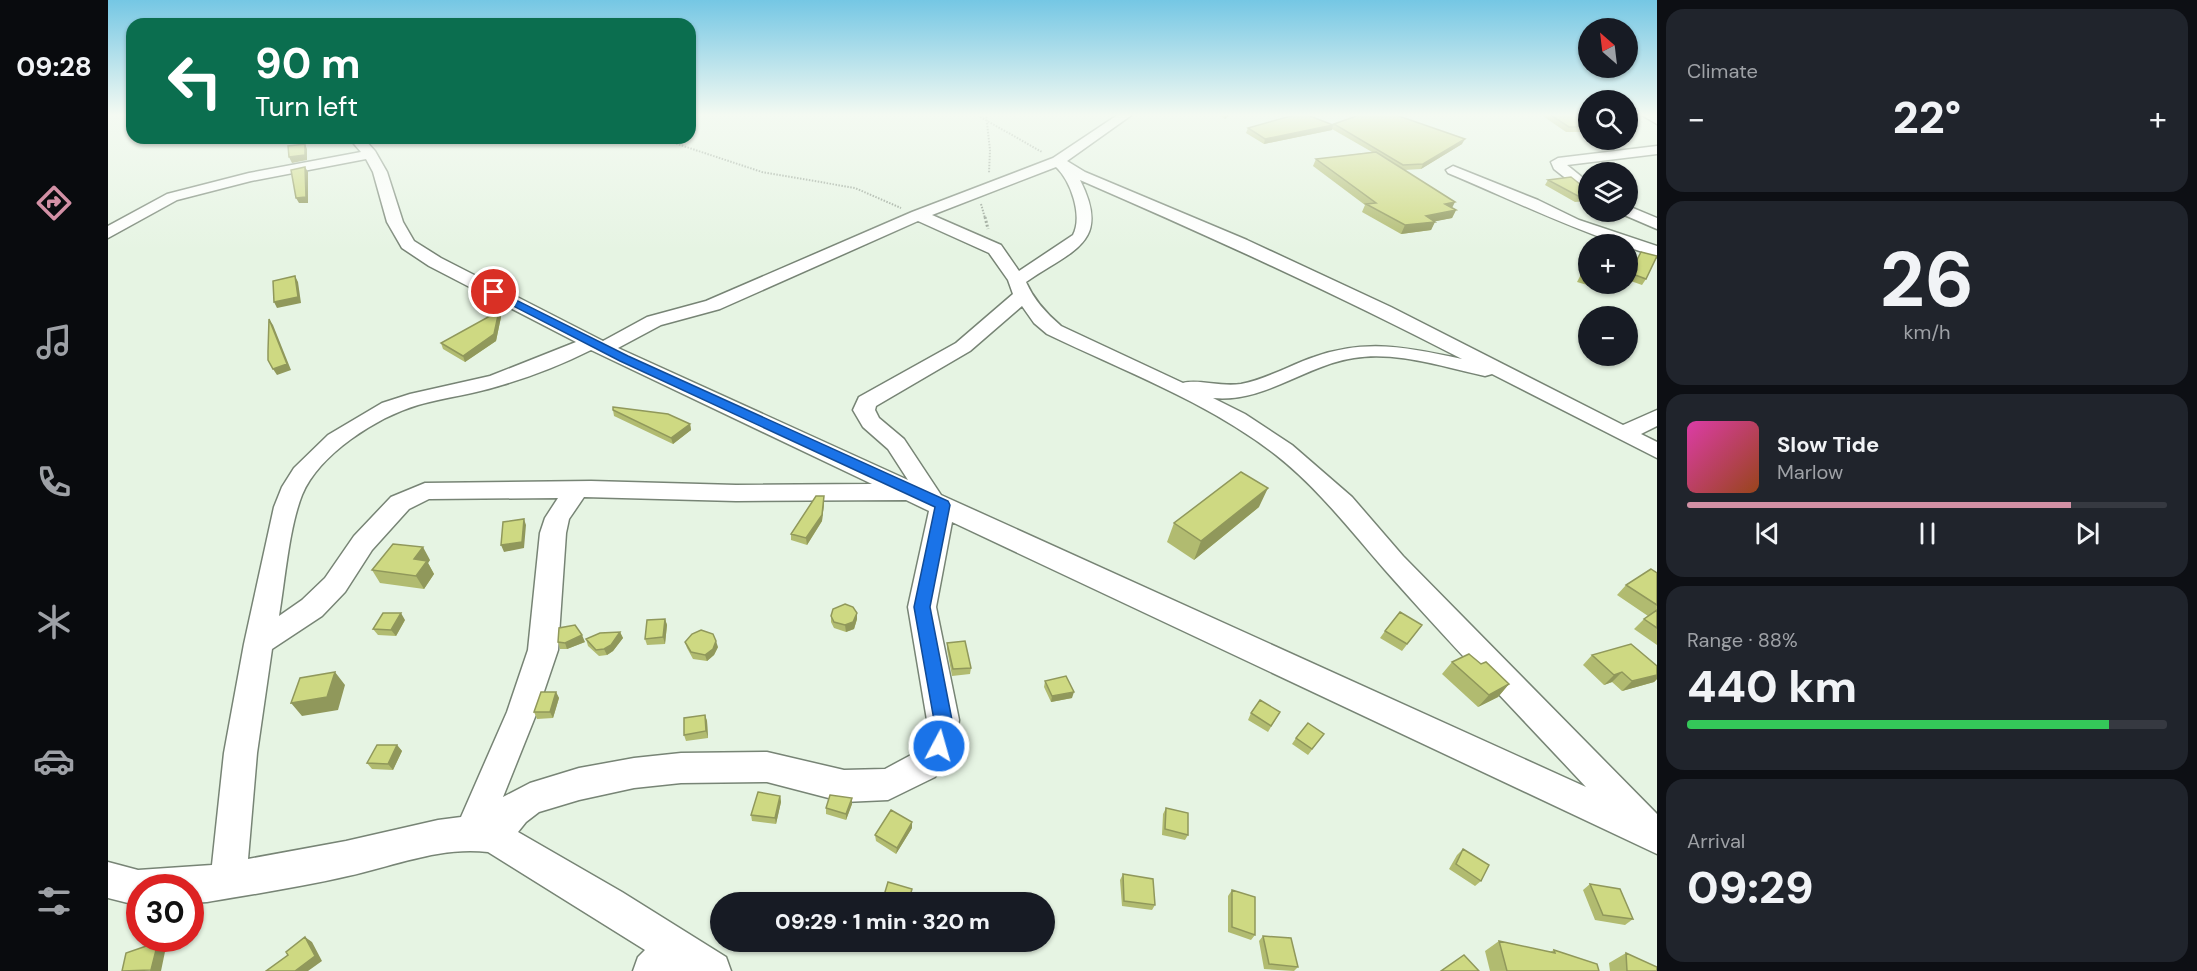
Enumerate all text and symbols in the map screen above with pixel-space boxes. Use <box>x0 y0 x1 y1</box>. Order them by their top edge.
north arrow <box>1578 18 1638 78</box>
map controls <box>1578 18 1638 366</box>
text: 90 m <box>255 36 361 91</box>
icon: left <box>156 42 234 120</box>
text: 09:28 <box>16 49 92 84</box>
text: Climate <box>1687 58 1758 84</box>
text: 22° <box>1893 88 1961 147</box>
text: Turn left <box>255 89 358 124</box>
button: search <box>1578 90 1638 150</box>
text: − <box>1687 97 1705 140</box>
text: + <box>2149 97 2167 140</box>
button: layers <box>1578 162 1638 222</box>
icon: directions <box>33 182 75 224</box>
text: 26 <box>1880 229 1974 330</box>
button: + <box>1578 234 1638 294</box>
pin <box>468 266 519 317</box>
icon: arrive <box>477 275 510 308</box>
button: − <box>1578 306 1638 366</box>
text: km/h <box>1903 319 1951 345</box>
icon: music <box>33 321 75 363</box>
text: Slow Tide <box>1777 430 1879 459</box>
text: Marlow <box>1777 459 1843 485</box>
icon: phone <box>33 461 75 503</box>
icon: previous <box>1751 517 1784 550</box>
icon: pause <box>1911 517 1944 550</box>
icon: next <box>2071 517 2104 550</box>
icon: climate <box>33 601 75 643</box>
text: Range · 88% <box>1687 627 1798 653</box>
text: 440 km <box>1687 657 1857 716</box>
position arrow <box>907 714 971 778</box>
icon: car <box>33 740 75 782</box>
text: Arrival <box>1687 828 1745 854</box>
text: 09:29 <box>1687 858 1813 917</box>
speed limit sign: 30 <box>126 874 204 952</box>
icon: filters <box>33 880 75 922</box>
text: 09:29 · 1 min · 320 m <box>775 907 990 936</box>

